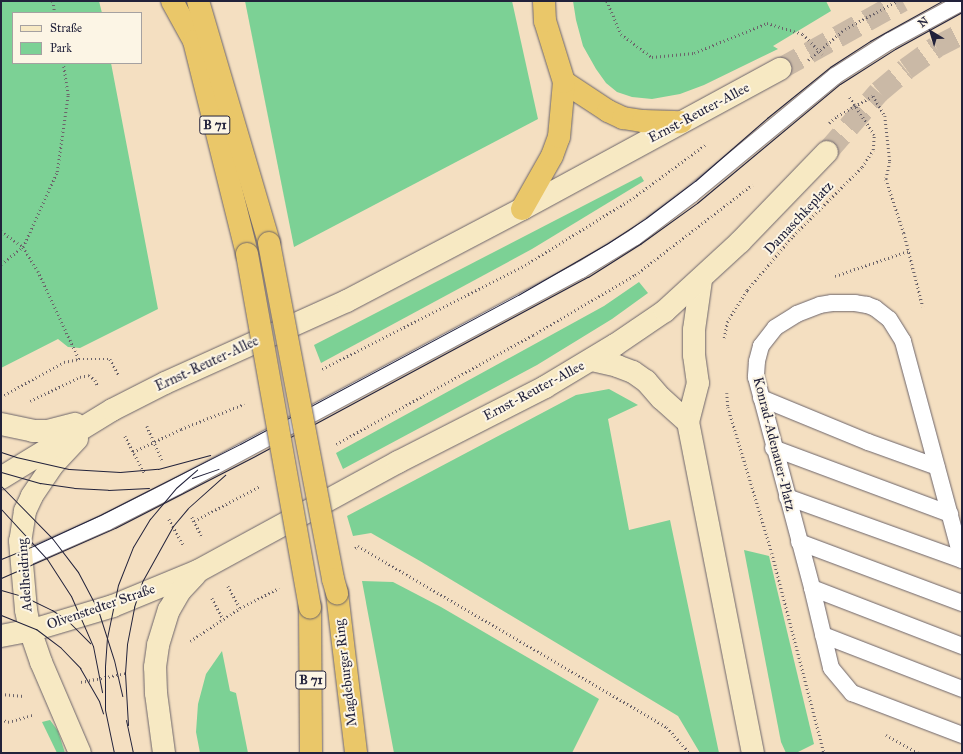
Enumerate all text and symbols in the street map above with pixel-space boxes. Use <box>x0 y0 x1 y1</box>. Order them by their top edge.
legend <box>12 12 142 64</box>
north arrow <box>911 12 951 52</box>
text: N <box>916 14 931 30</box>
text: Straße <box>50 21 82 35</box>
text: Park <box>50 41 72 55</box>
street label: Ernst-Reuter-Allee <box>646 79 752 147</box>
road number: B 71 <box>199 114 231 136</box>
street label: Damaschkeplatz <box>761 178 837 258</box>
street label: Ernst-Reuter-Allee <box>153 333 261 395</box>
street label: Ernst-Reuter-Allee <box>481 357 587 425</box>
street label: Konrad-Adenauer-Platz <box>749 375 799 513</box>
street label: Adelheidring <box>14 538 36 612</box>
street label: Olvenstedter Straße <box>45 581 157 633</box>
street label: Magdeburger Ring <box>331 619 361 727</box>
road number: B 71 <box>295 669 327 691</box>

